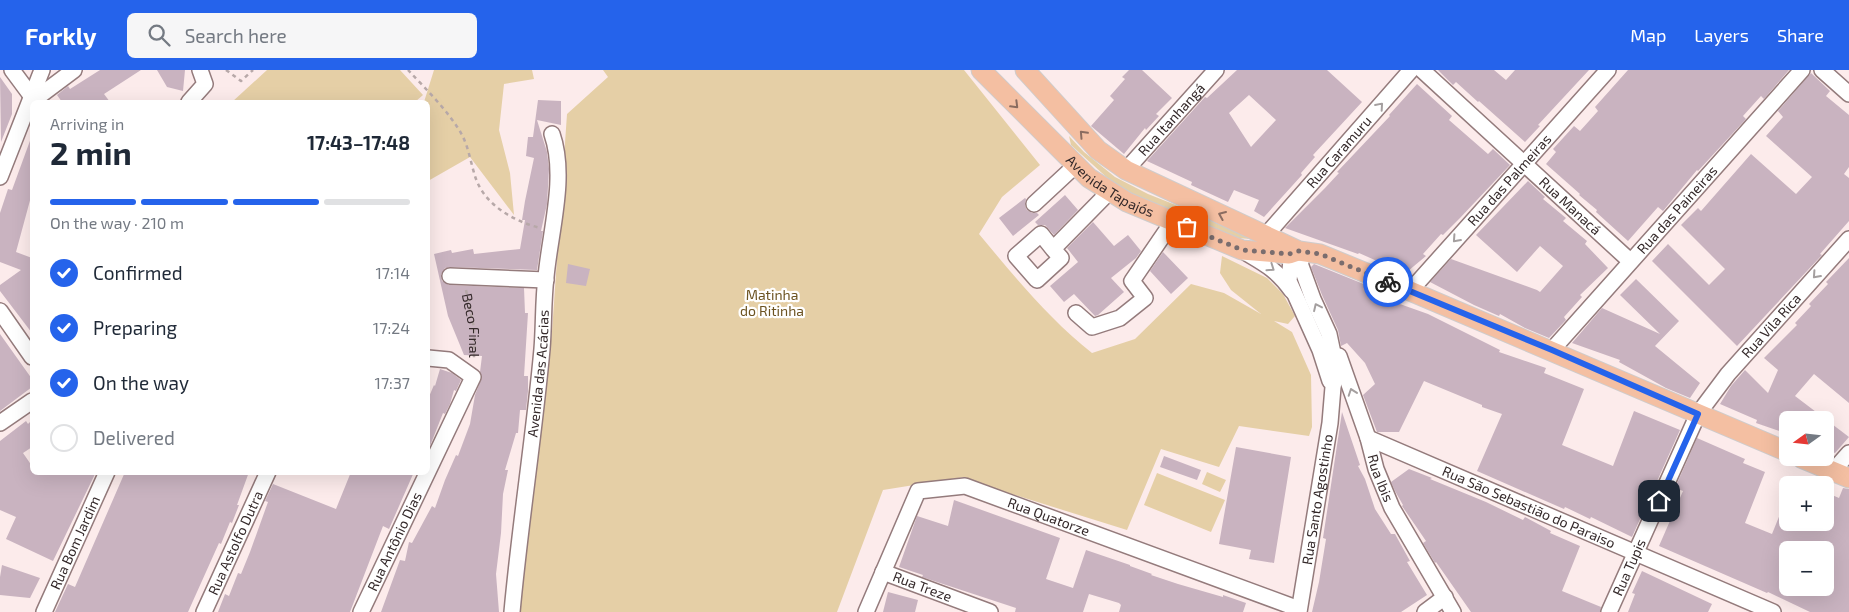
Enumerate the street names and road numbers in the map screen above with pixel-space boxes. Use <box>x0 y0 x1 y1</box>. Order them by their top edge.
street label: Rua Itanhangá <box>1134 79 1208 159</box>
street label: Rua Caramuru <box>1302 112 1375 191</box>
street label: Rua das Palmeiras <box>1464 130 1554 229</box>
street label: Avenida Tapajós <box>1063 151 1157 220</box>
street label: Rua das Paineiras <box>1633 162 1721 257</box>
street label: Rua Manacá <box>1536 173 1605 238</box>
street label: Rua Vila Rica <box>1738 290 1804 361</box>
street label: Beco Final <box>459 292 483 359</box>
street label: Avenida das Acácias <box>523 310 552 438</box>
street label: Rua Santo Agostinho <box>1298 433 1336 566</box>
street label: Rua Ibis <box>1365 452 1398 504</box>
street label: Rua São Sebastião do Paraiso <box>1440 462 1618 551</box>
street label: Rua Astolfo Dutra <box>204 488 266 597</box>
street label: Rua Antônio Dias <box>363 489 425 594</box>
street label: Rua Bom Jardim <box>46 493 103 592</box>
street label: Rua Quatorze <box>1005 493 1092 539</box>
street label: Rua Tupis <box>1608 536 1649 598</box>
street label: Rua Treze <box>891 567 954 605</box>

